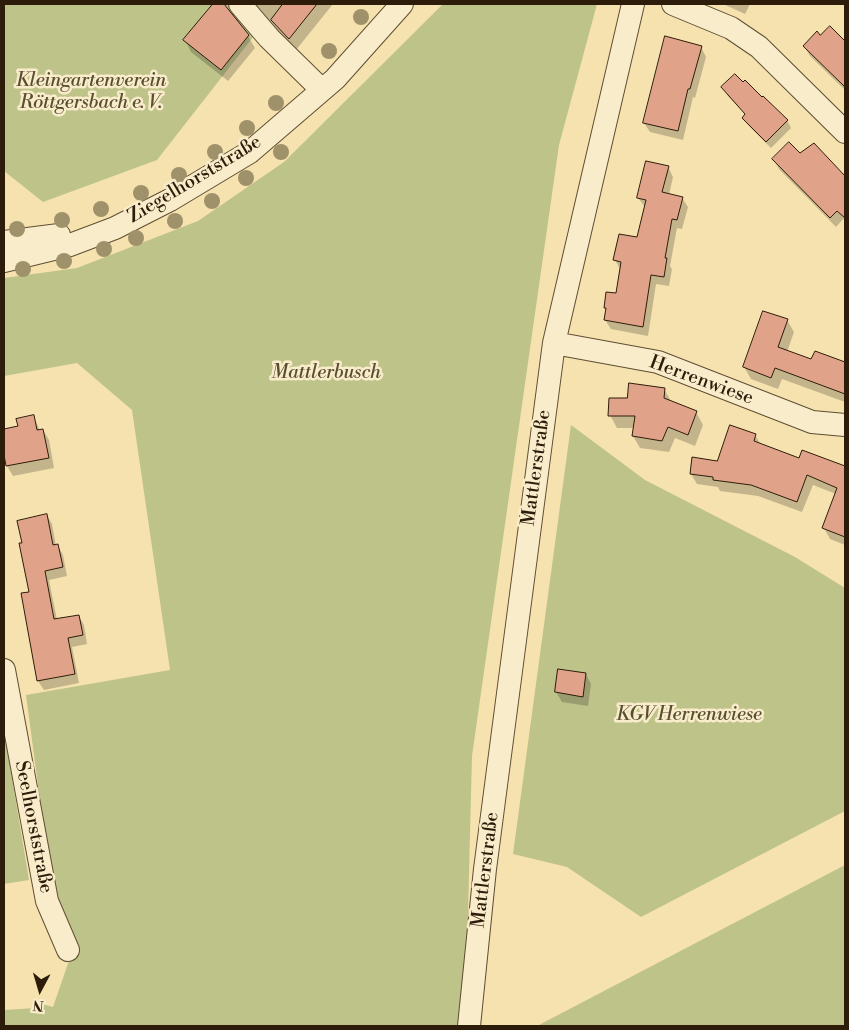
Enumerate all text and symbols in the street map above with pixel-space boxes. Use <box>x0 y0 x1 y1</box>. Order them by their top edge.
park label: Kleingartenverein Röttgersbach e. V. <box>16 70 166 114</box>
street label: Ziegelhorststraße <box>124 131 266 229</box>
street label: Herrenwiese <box>646 352 756 410</box>
park label: Mattlerbusch <box>271 362 381 384</box>
street label: Mattlerstraße <box>518 409 556 527</box>
park label: KGV Herrenwiese <box>616 704 762 726</box>
street label: Seelhorststraße <box>9 759 57 895</box>
street label: Mattlerstraße <box>468 811 504 929</box>
north arrow <box>15 965 65 1015</box>
text: N <box>32 995 45 1014</box>

